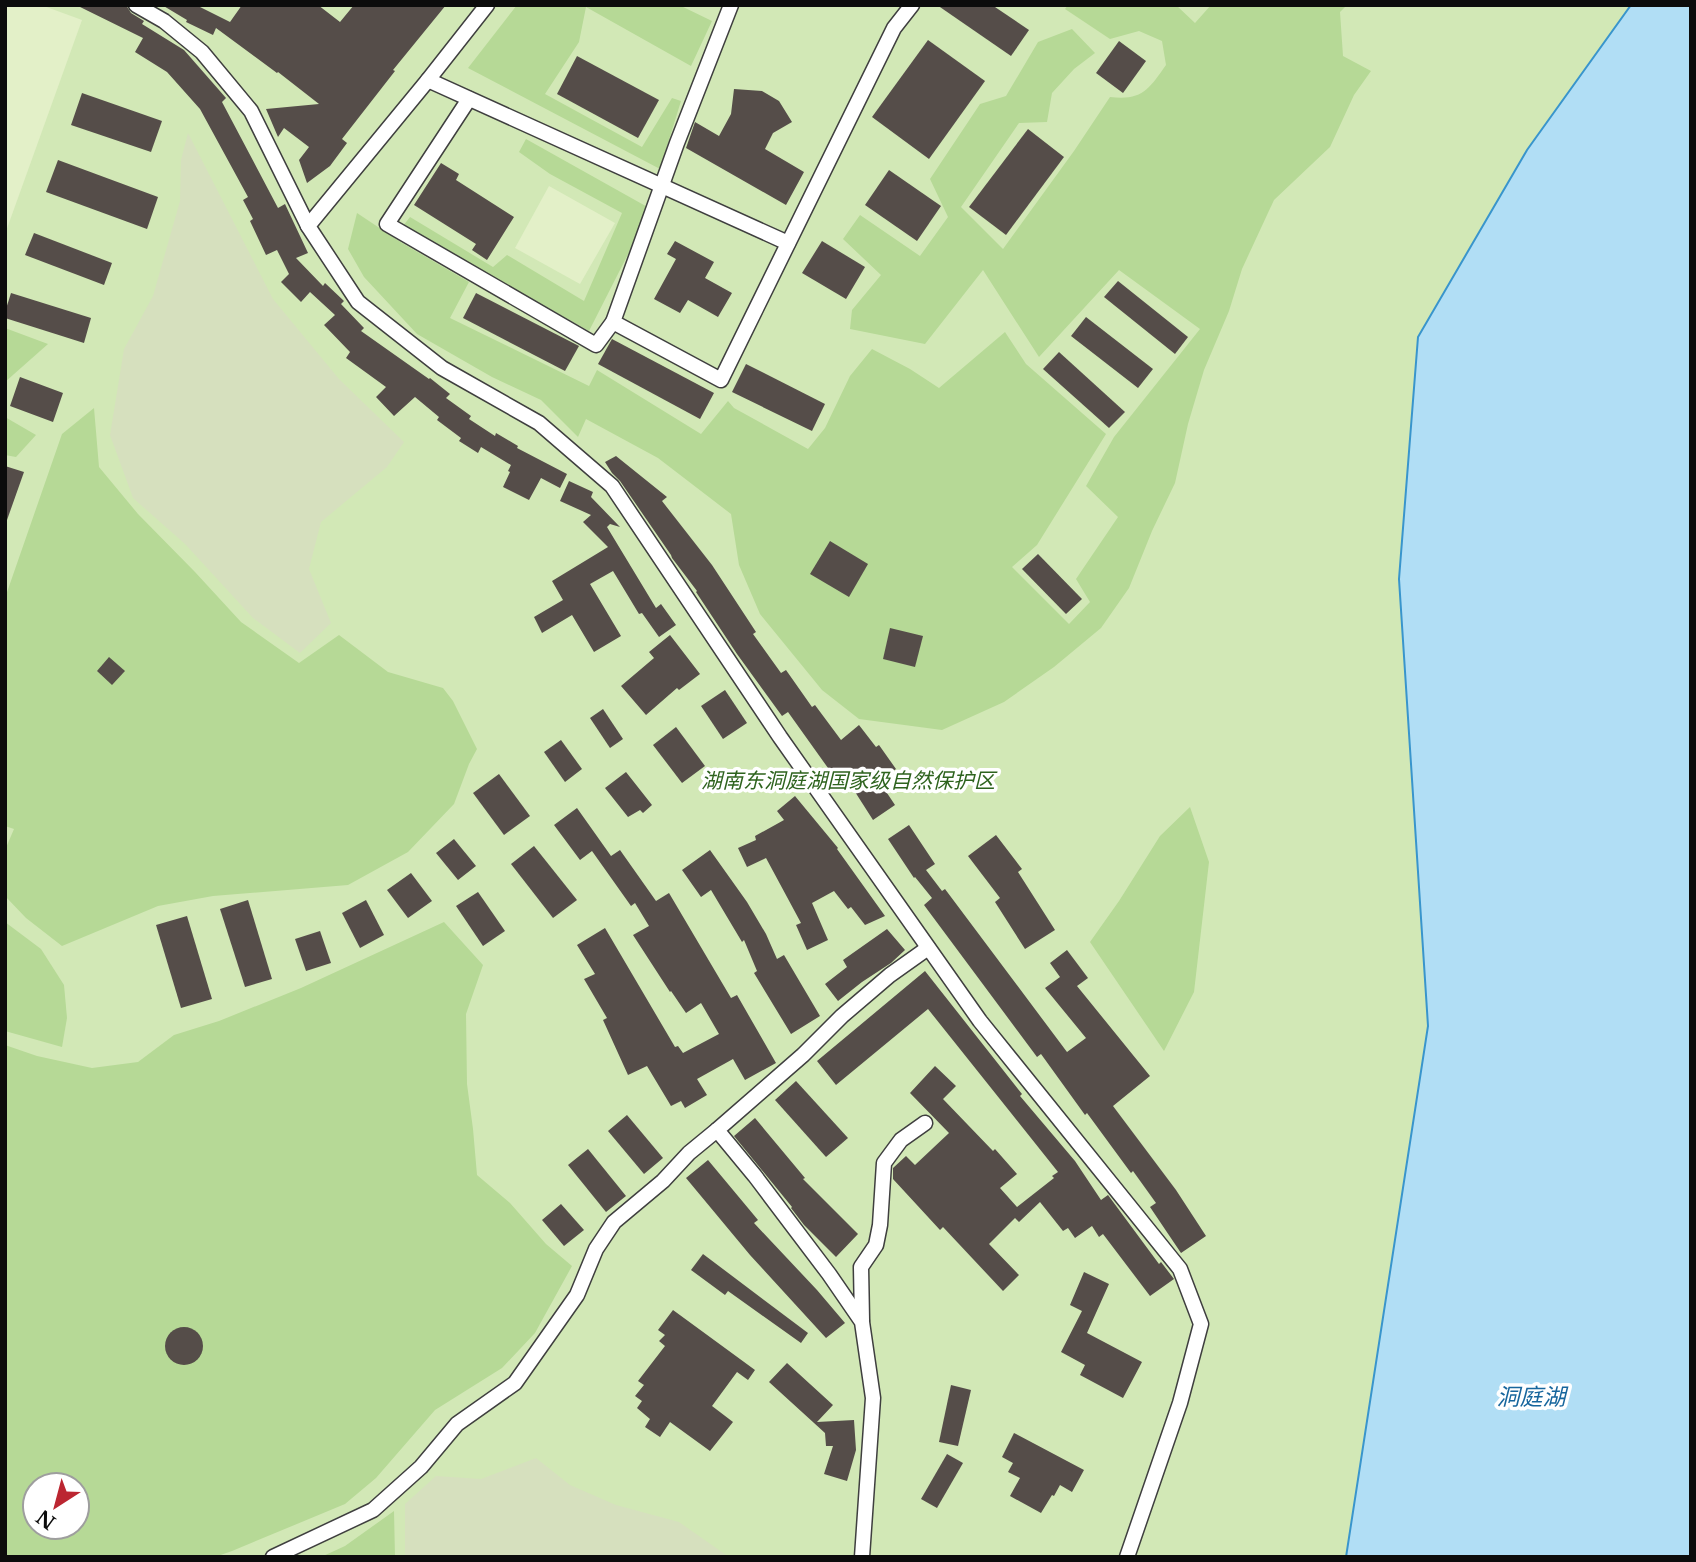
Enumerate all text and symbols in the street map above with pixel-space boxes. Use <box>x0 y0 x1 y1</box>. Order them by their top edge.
park label: 湖南东洞庭湖国家级自然保护区 <box>701 768 998 794</box>
water label: 洞庭湖 <box>1497 1383 1569 1411</box>
north arrow <box>21 1471 91 1541</box>
text: N <box>32 1505 60 1534</box>

